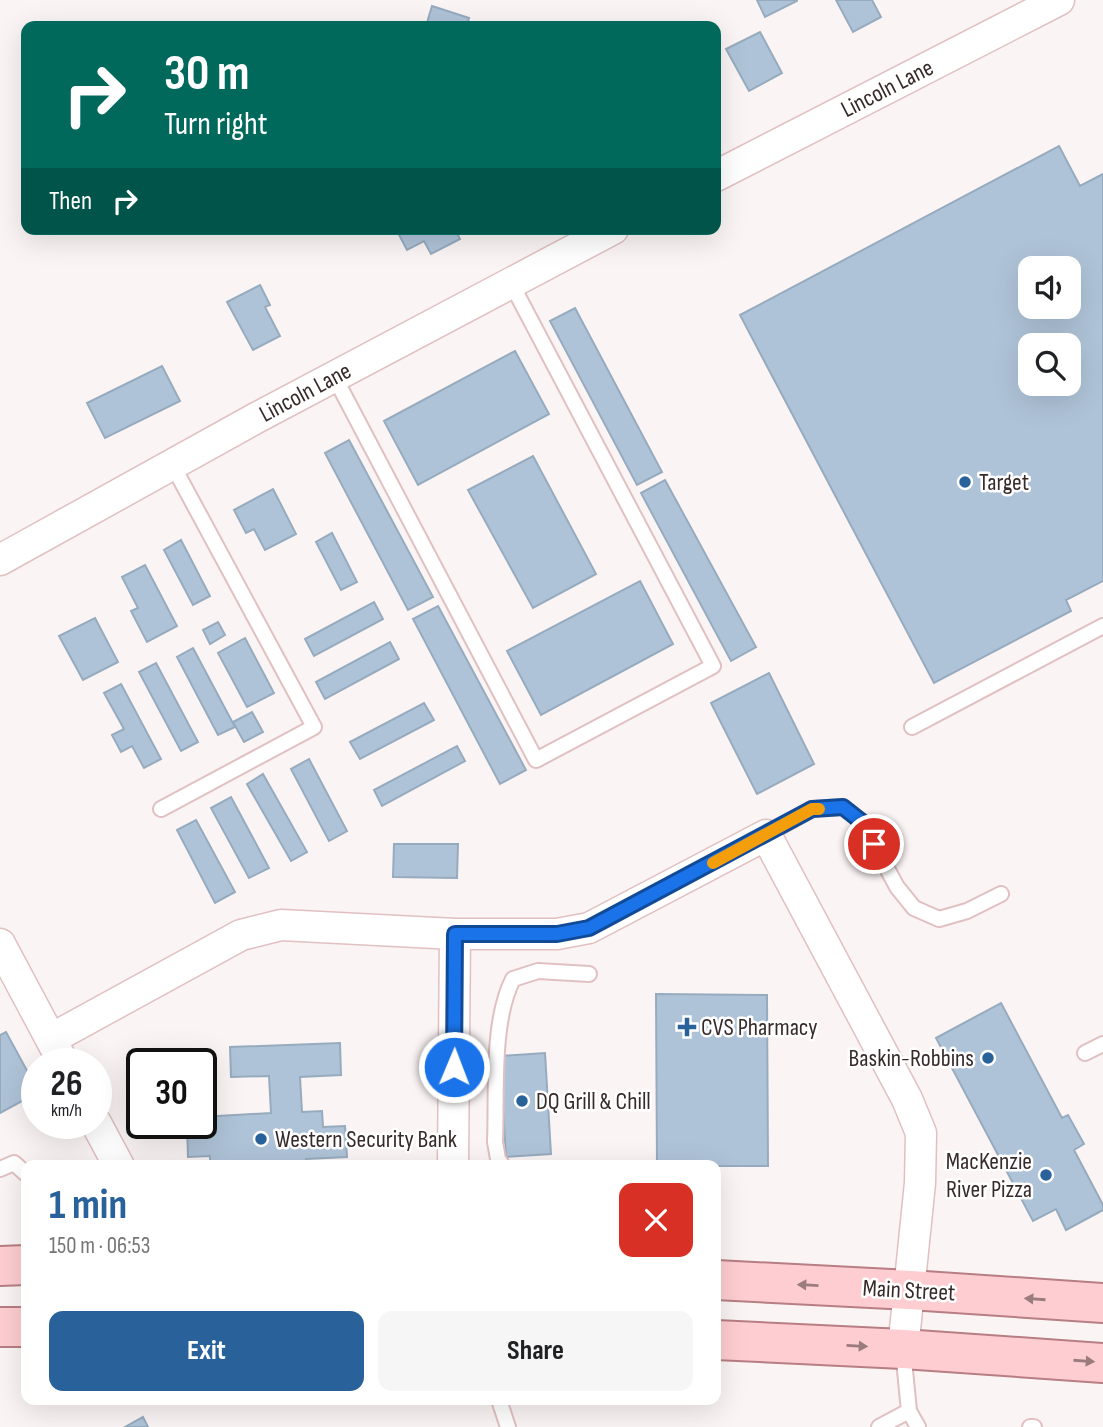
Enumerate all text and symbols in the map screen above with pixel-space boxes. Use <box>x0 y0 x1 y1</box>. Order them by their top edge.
text: 30 m <box>164 45 249 104</box>
icon: right <box>49 49 140 140</box>
street label: Lincoln Lane <box>836 53 938 124</box>
text: Turn right <box>164 105 268 144</box>
icon: right <box>106 182 144 220</box>
text: Then <box>49 186 92 217</box>
map controls <box>1018 256 1081 396</box>
button: sound <box>1018 256 1081 319</box>
button: search <box>1018 333 1081 396</box>
street label: Lincoln Lane <box>254 356 356 429</box>
place label: Target <box>979 468 1029 497</box>
marker: Target <box>957 474 973 490</box>
pin <box>844 814 904 874</box>
icon: arrive <box>855 825 893 863</box>
place label: CVS Pharmacy <box>701 1013 818 1042</box>
marker: CVS Pharmacy <box>679 1019 695 1035</box>
position arrow <box>417 1030 491 1104</box>
place label: Baskin-Robbins <box>849 1044 974 1073</box>
speed limit sign: 30 <box>126 1048 217 1139</box>
marker: Baskin-Robbins <box>980 1050 996 1066</box>
text: 26 <box>51 1063 82 1106</box>
place label: DQ Grill & Chill <box>536 1087 651 1116</box>
marker: DQ Grill & Chill <box>514 1093 530 1109</box>
text: km/h <box>51 1100 82 1121</box>
place label: Western Security Bank <box>275 1125 457 1154</box>
marker: Western Security Bank <box>253 1131 269 1147</box>
place label: MacKenzie River Pizza <box>946 1147 1032 1204</box>
marker: MacKenzie River Pizza <box>1038 1167 1054 1183</box>
text: 1 min <box>49 1180 127 1231</box>
button: close <box>619 1183 693 1257</box>
text: 150 m · 06:53 <box>49 1232 150 1260</box>
street label: Main Street <box>862 1274 956 1307</box>
one-way arrow <box>797 1279 819 1290</box>
one-way arrow <box>1024 1293 1046 1304</box>
button: Exit <box>49 1311 364 1391</box>
button: Share <box>378 1311 693 1391</box>
one-way arrow <box>847 1341 869 1352</box>
one-way arrow <box>1074 1356 1096 1367</box>

